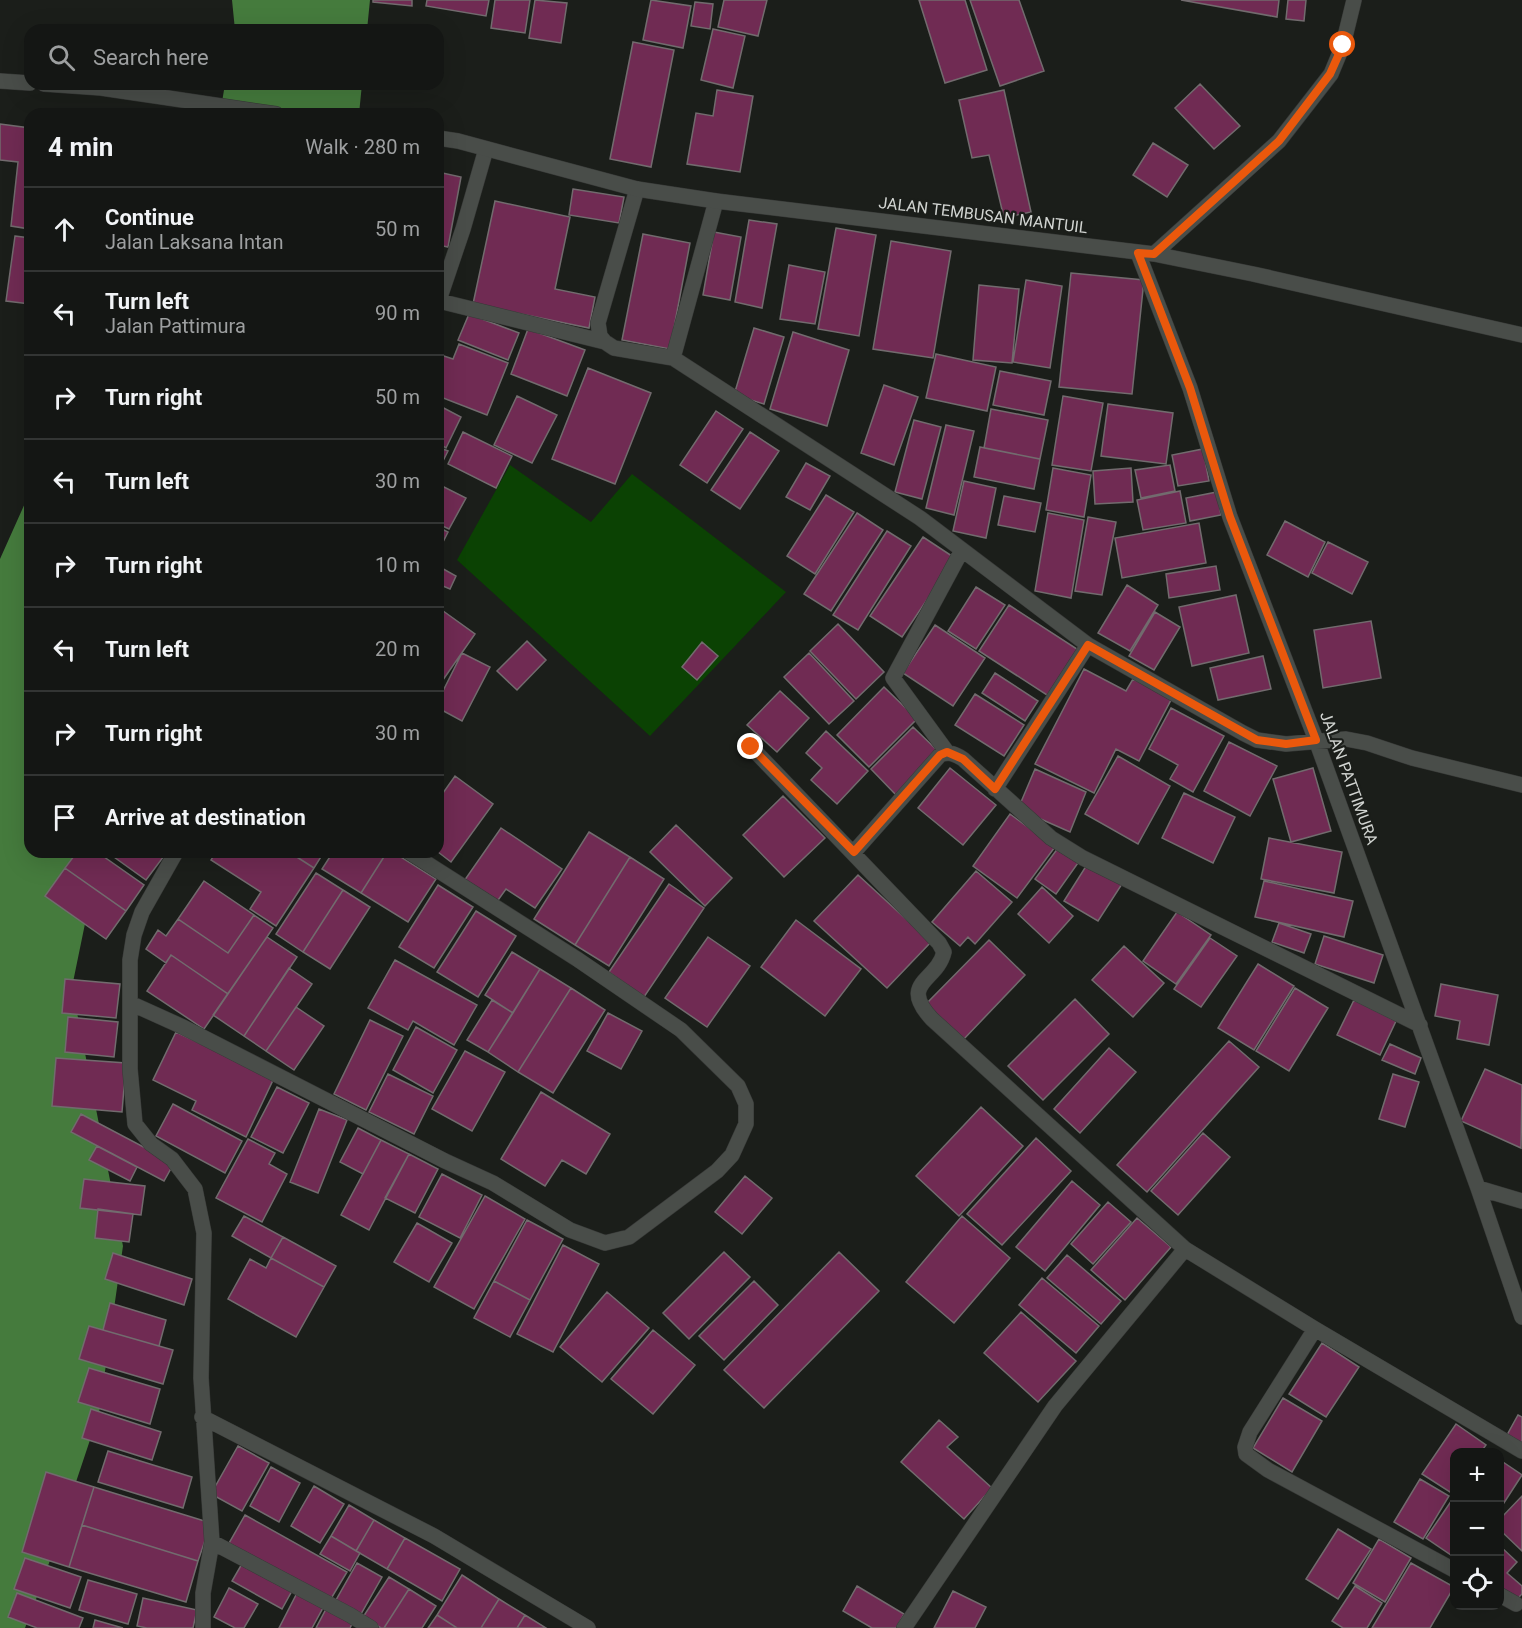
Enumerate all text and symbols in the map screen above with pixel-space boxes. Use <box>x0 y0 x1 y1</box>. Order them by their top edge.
search box <box>24 24 444 90</box>
route start <box>1329 31 1355 57</box>
icon: search <box>45 41 78 74</box>
text: Search here <box>93 45 209 70</box>
text: 4 min <box>48 132 113 162</box>
text: Walk · 280 m <box>305 135 420 159</box>
street label: JALAN TEMBUSAN MANTUIL <box>877 193 1089 237</box>
text: Continue <box>105 205 194 230</box>
icon: ahead <box>48 213 81 246</box>
text: 50 m <box>375 217 420 241</box>
text: Jalan Laksana Intan <box>105 230 284 254</box>
text: Turn left <box>105 289 189 314</box>
icon: left <box>48 297 81 330</box>
text: 90 m <box>375 301 420 325</box>
text: Jalan Pattimura <box>105 314 246 338</box>
icon: right <box>48 381 81 414</box>
text: Turn right <box>105 385 202 410</box>
text: 50 m <box>375 385 420 409</box>
icon: left <box>48 465 81 498</box>
text: Turn left <box>105 469 189 494</box>
text: 30 m <box>375 469 420 493</box>
icon: right <box>48 549 81 582</box>
text: Turn right <box>105 553 202 578</box>
text: 10 m <box>375 553 420 577</box>
icon: left <box>48 633 81 666</box>
text: Turn left <box>105 637 189 662</box>
text: 20 m <box>375 637 420 661</box>
street label: JALAN PATTIMURA <box>1316 709 1382 848</box>
icon: right <box>48 717 81 750</box>
text: Turn right <box>105 721 202 746</box>
text: 30 m <box>375 721 420 745</box>
route end <box>737 733 763 759</box>
icon: arrive <box>48 801 81 834</box>
text: Arrive at destination <box>105 805 306 830</box>
map controls <box>1450 1448 1504 1610</box>
button: + <box>1450 1448 1504 1502</box>
button: − <box>1450 1502 1504 1556</box>
button: locate <box>1450 1556 1504 1610</box>

